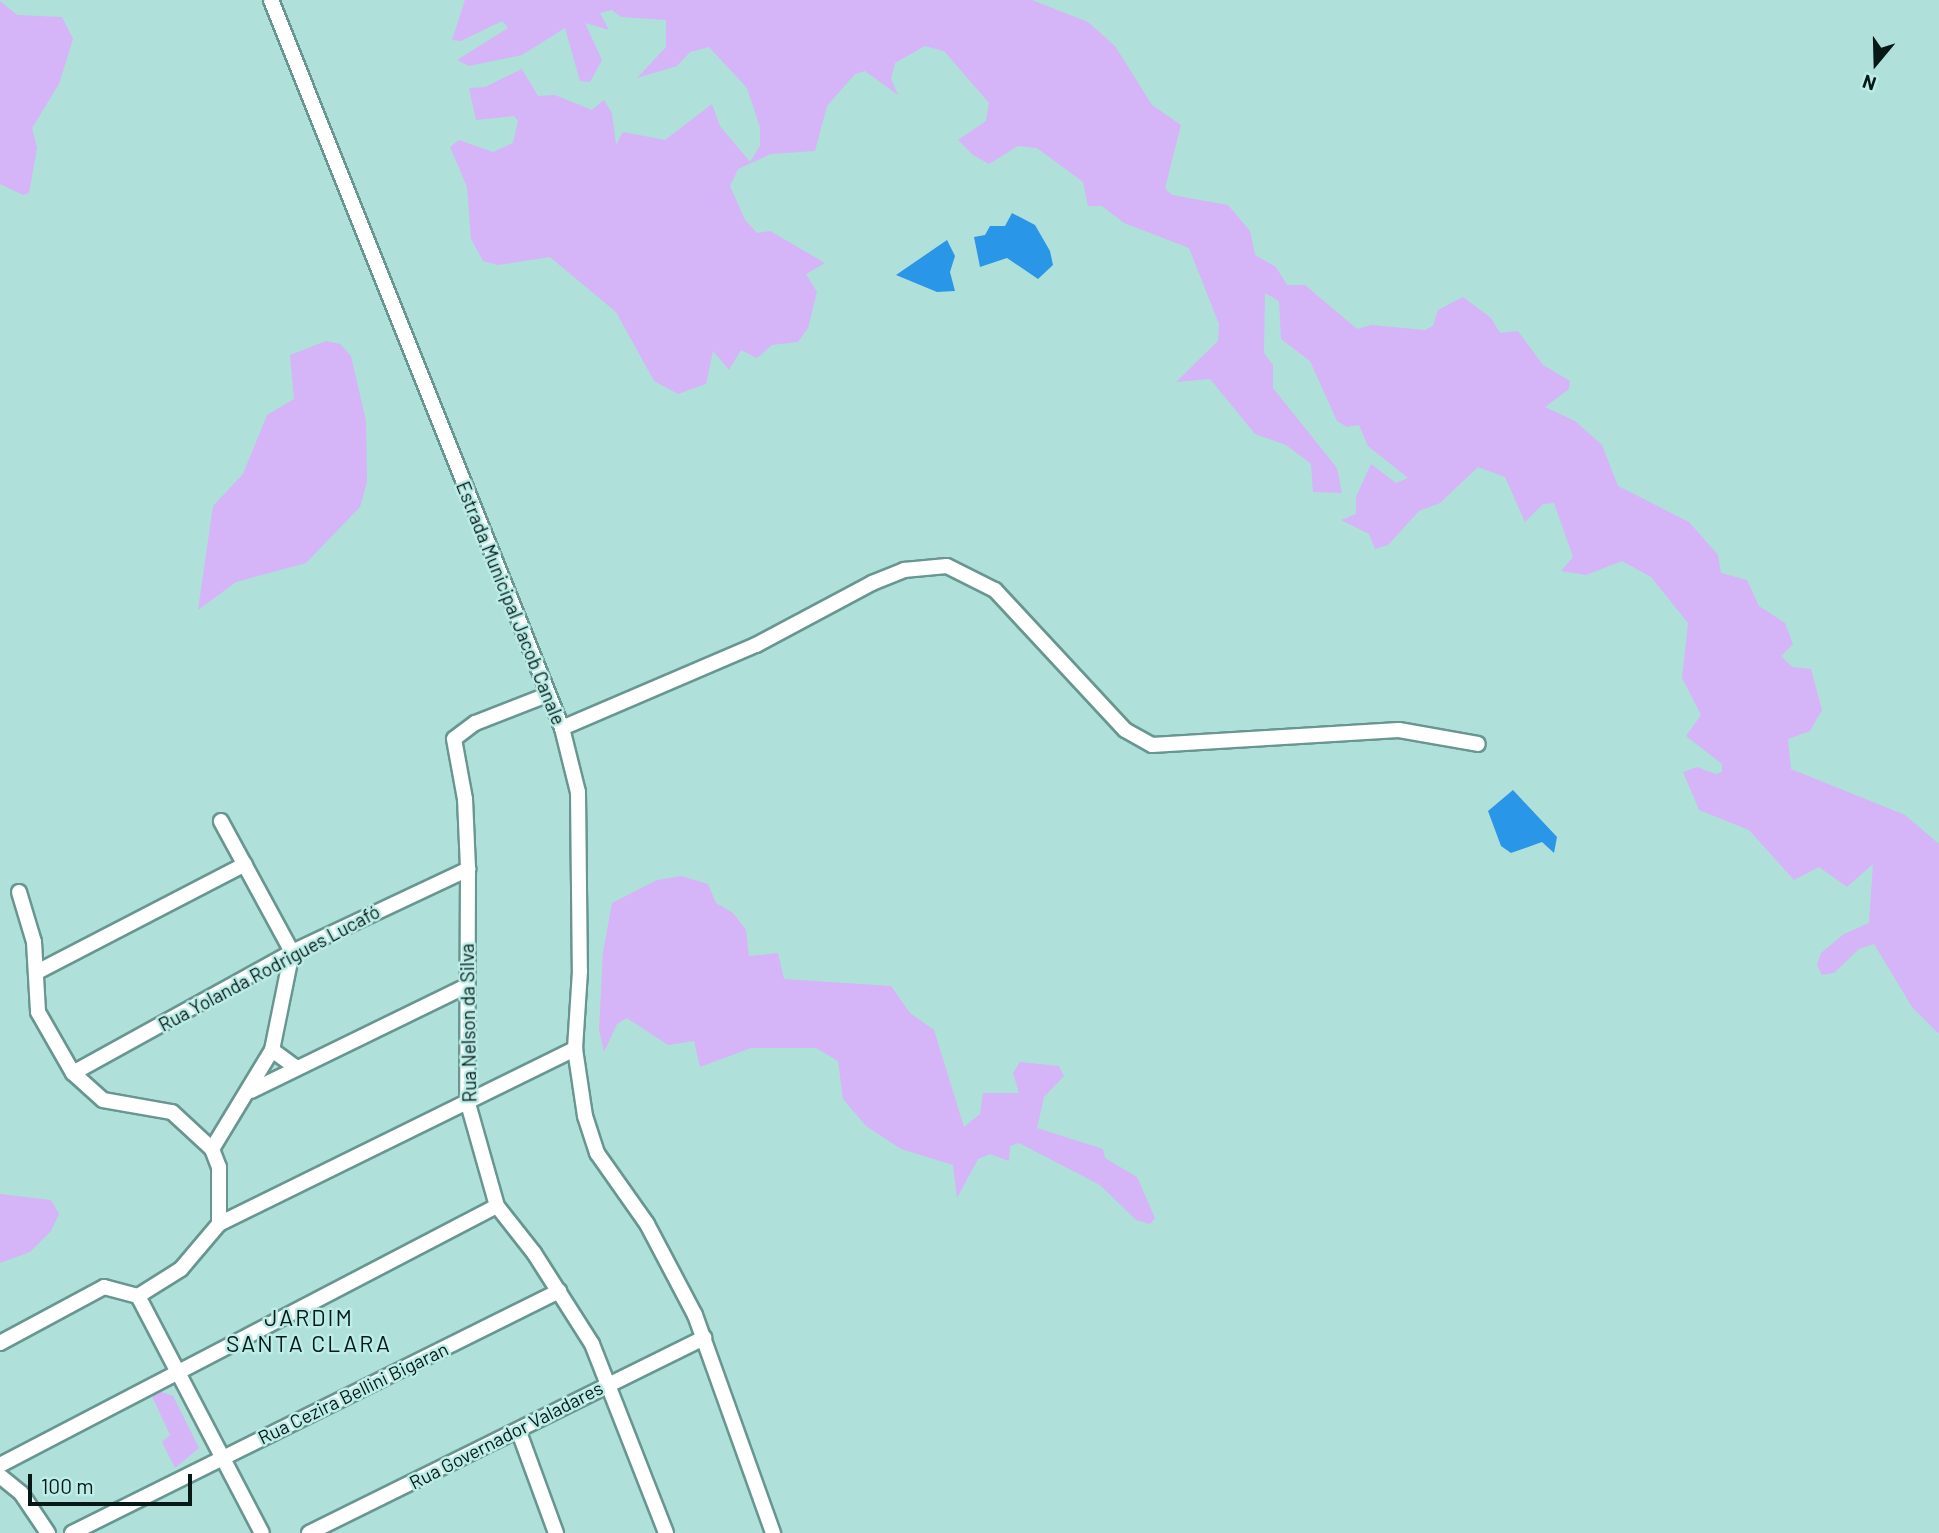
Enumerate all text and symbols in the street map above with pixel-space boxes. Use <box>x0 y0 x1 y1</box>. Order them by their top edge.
north arrow <box>1841 28 1911 98</box>
text: N <box>1859 70 1879 96</box>
street label: Estrada Municipal Jacob Canale <box>452 478 570 728</box>
street label: Rua Yolanda Rodrigues Lucafó <box>155 900 383 1036</box>
street label: Rua Nelson da Silva <box>455 943 481 1103</box>
district label: JARDIM SANTA CLARA <box>227 1303 391 1357</box>
street label: Rua Cezira Bellini Bigaran <box>254 1337 452 1449</box>
street label: Rua Governador Valadares <box>405 1376 607 1494</box>
scale bar <box>32 1460 196 1504</box>
text: 100 m <box>41 1473 94 1498</box>

